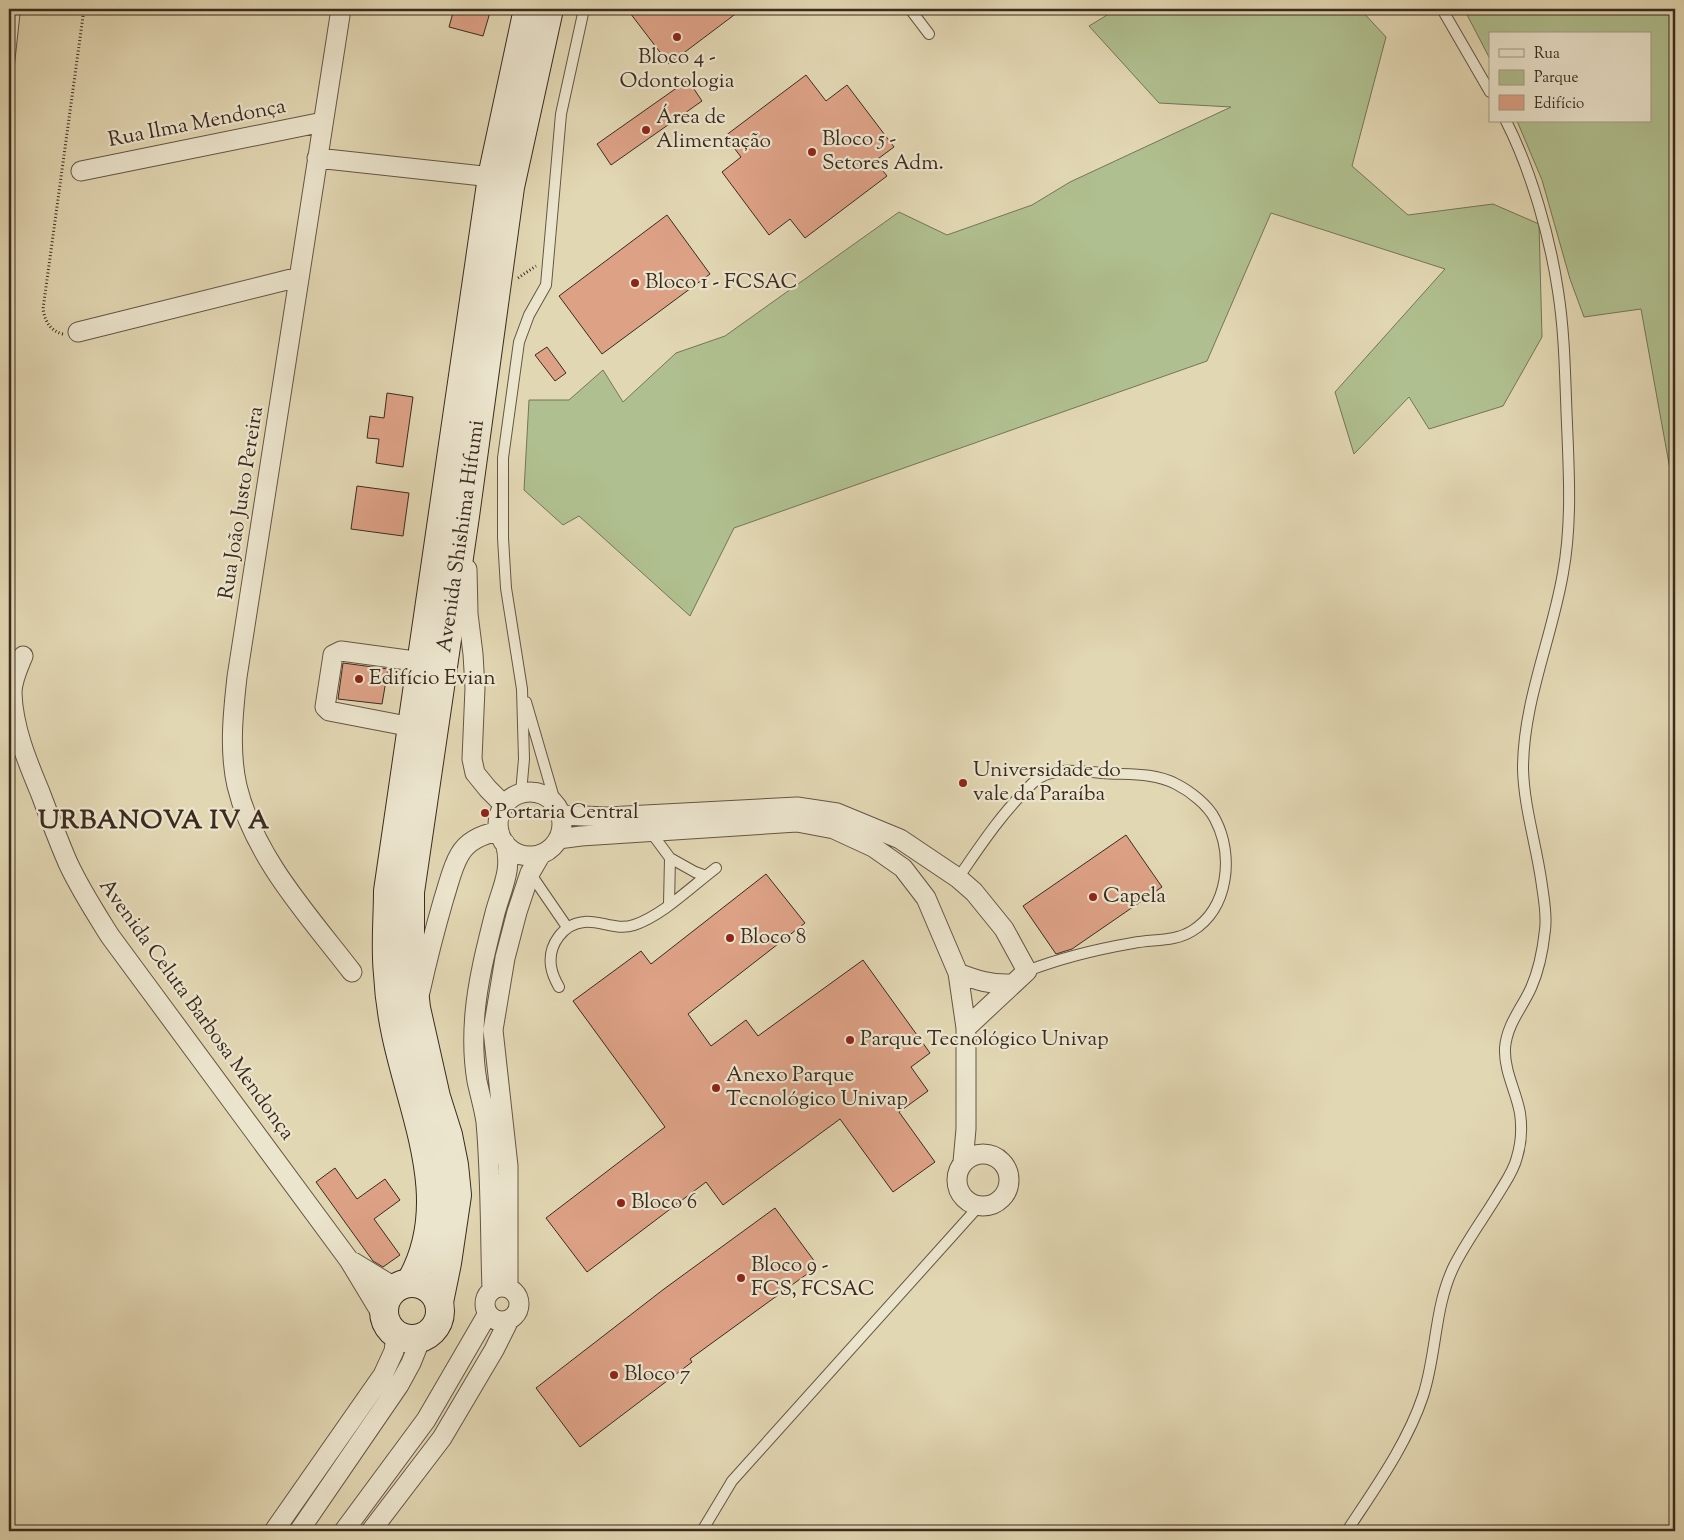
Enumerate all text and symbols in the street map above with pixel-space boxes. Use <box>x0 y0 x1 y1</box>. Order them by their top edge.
marker: Bloco 4 - Odontologia <box>671 31 683 43</box>
legend <box>1489 32 1652 122</box>
place label: Bloco 4 - Odontologia <box>620 43 735 97</box>
text: Rua <box>1534 44 1560 65</box>
text: Parque <box>1534 68 1578 89</box>
street label: Rua Ilma Mendonça <box>106 92 289 156</box>
text: Edifício <box>1534 94 1584 115</box>
place label: Área de Alimentação <box>656 103 771 157</box>
marker: Área de Alimentação <box>640 124 652 136</box>
place label: Bloco 5 - Setores Adm. <box>822 125 944 179</box>
marker: Bloco 5 - Setores Adm. <box>806 146 818 158</box>
place label: Bloco 1 - FCSAC <box>645 268 797 298</box>
marker: Bloco 1 - FCSAC <box>629 277 641 289</box>
street label: Rua João Justo Pereira <box>212 404 272 602</box>
street label: Avenida Shishima Hifumi <box>430 418 493 655</box>
place label: Edifício Evian <box>369 664 496 694</box>
marker: Edifício Evian <box>353 673 365 685</box>
place label: Universidade do vale da Paraíba <box>973 756 1121 810</box>
marker: Universidade do vale da Paraíba <box>957 777 969 789</box>
place label: Portaria Central <box>495 798 639 828</box>
district label: URBANOVA IV A <box>38 803 270 840</box>
marker: Portaria Central <box>479 807 491 819</box>
street label: Avenida Celuta Barbosa Mendonça <box>91 873 301 1147</box>
place label: Capela <box>1103 882 1166 912</box>
marker: Capela <box>1087 891 1099 903</box>
place label: Bloco 8 <box>740 923 806 953</box>
marker: Bloco 8 <box>724 932 736 944</box>
place label: Parque Tecnológico Univap <box>860 1025 1109 1055</box>
marker: Parque Tecnológico Univap <box>844 1034 856 1046</box>
place label: Anexo Parque Tecnológico Univap <box>726 1061 908 1115</box>
marker: Anexo Parque Tecnológico Univap <box>710 1082 722 1094</box>
place label: Bloco 6 <box>631 1188 697 1218</box>
marker: Bloco 6 <box>615 1197 627 1209</box>
place label: Bloco 9 - FCS, FCSAC <box>751 1251 875 1305</box>
marker: Bloco 9 - FCS, FCSAC <box>735 1272 747 1284</box>
place label: Bloco 7 <box>624 1360 691 1390</box>
marker: Bloco 7 <box>608 1369 620 1381</box>

